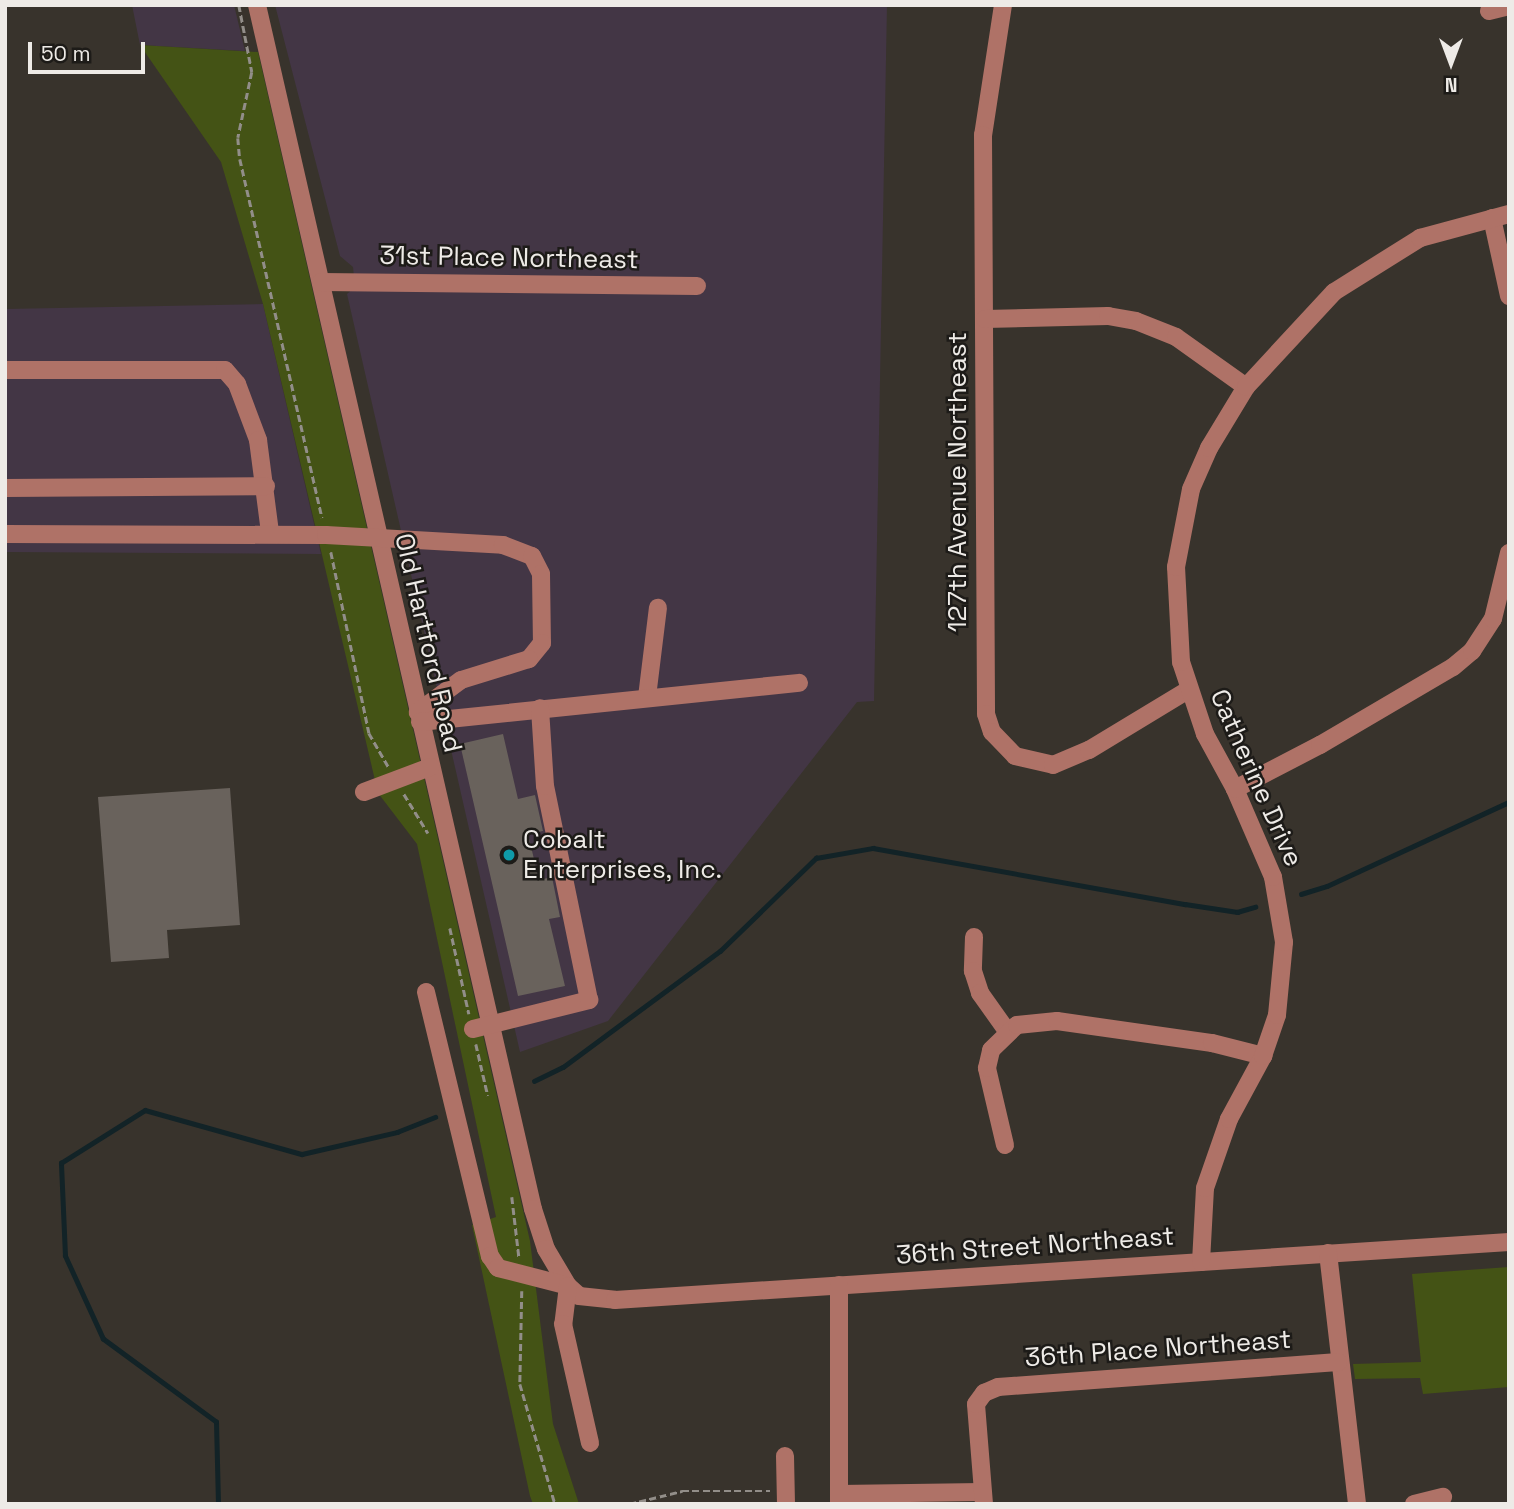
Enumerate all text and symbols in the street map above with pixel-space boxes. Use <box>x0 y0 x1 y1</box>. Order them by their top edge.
scale bar <box>32 28 149 72</box>
north arrow <box>1416 28 1486 98</box>
text: 50 m <box>41 40 91 67</box>
text: N <box>1445 72 1457 97</box>
street label: 31st Place Northeast <box>379 240 639 276</box>
street label: 127th Avenue Northeast <box>942 332 974 632</box>
street label: Old Hartford Road <box>388 531 468 755</box>
street label: Catherine Drive <box>1203 685 1309 871</box>
place label: Cobalt Enterprises, Inc. <box>523 824 723 886</box>
marker: Cobalt Enterprises, Inc. <box>501 847 517 863</box>
street label: 36th Street Northeast <box>895 1221 1175 1271</box>
street label: 36th Place Northeast <box>1024 1324 1292 1374</box>

